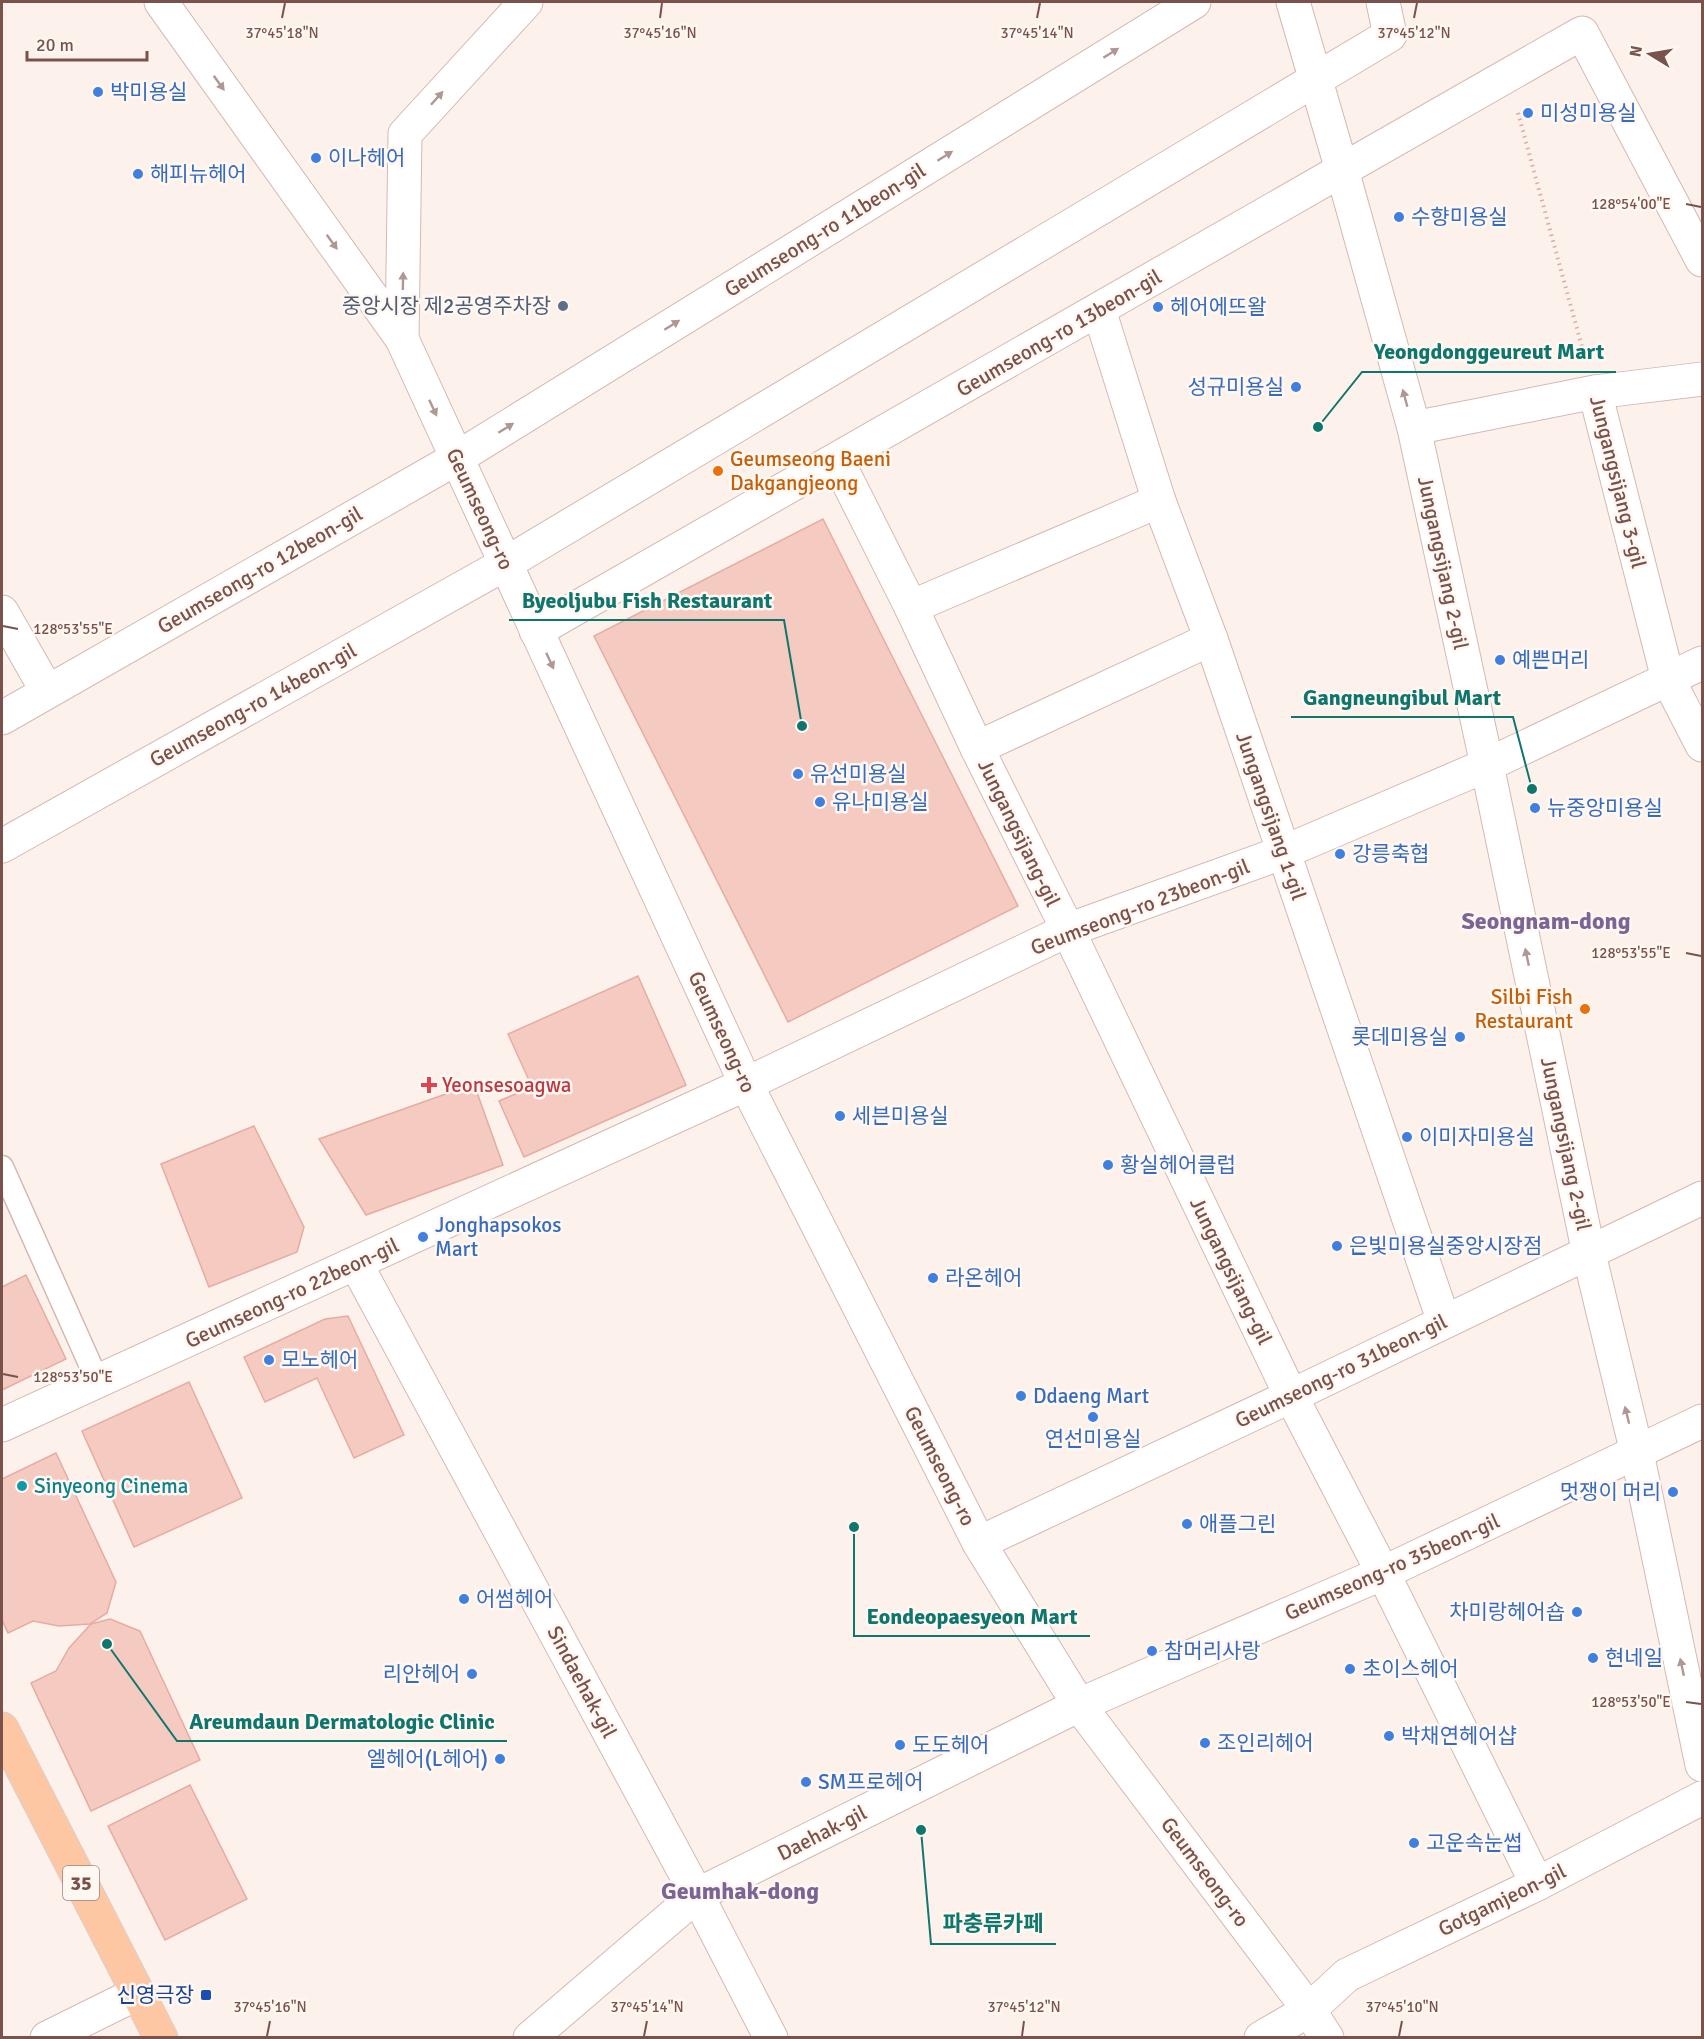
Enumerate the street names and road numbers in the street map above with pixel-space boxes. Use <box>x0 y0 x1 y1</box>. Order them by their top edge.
street label: Geumseong-ro 11beon-gil <box>720 157 930 303</box>
street label: Geumseong-ro 13beon-gil <box>952 264 1166 402</box>
street label: Jungangsijang 3-gil <box>1584 393 1652 571</box>
street label: Geumseong-ro <box>441 444 519 574</box>
street label: Jungangsijang 2-gil <box>1412 474 1474 652</box>
street label: Geumseong-ro 12beon-gil <box>153 501 367 639</box>
street label: Geumseong-ro 14beon-gil <box>145 637 361 773</box>
street label: Jungangsijang 1-gil <box>1230 729 1312 903</box>
street label: Jungangsijang-gil <box>972 755 1066 911</box>
street label: Geumseong-ro 23beon-gil <box>1027 853 1253 961</box>
street label: Geumseong-ro <box>683 967 761 1097</box>
street label: Jungangsijang 2-gil <box>1535 1055 1597 1233</box>
street label: Jungangsijang-gil <box>1184 1193 1278 1349</box>
street label: Geumseong-ro 22beon-gil <box>181 1232 403 1354</box>
street label: Geumseong-ro 31beon-gil <box>1231 1308 1451 1434</box>
street label: Geumseong-ro <box>899 1402 981 1530</box>
street label: Geumseong-ro 35beon-gil <box>1281 1508 1503 1626</box>
street label: Sindaehak-gil <box>542 1621 622 1743</box>
street label: Daehak-gil <box>773 1799 871 1867</box>
street label: Geumseong-ro <box>1155 1812 1255 1932</box>
street label: Gotgamjeon-gil <box>1434 1858 1570 1942</box>
road number: 35 <box>63 1866 99 1900</box>

